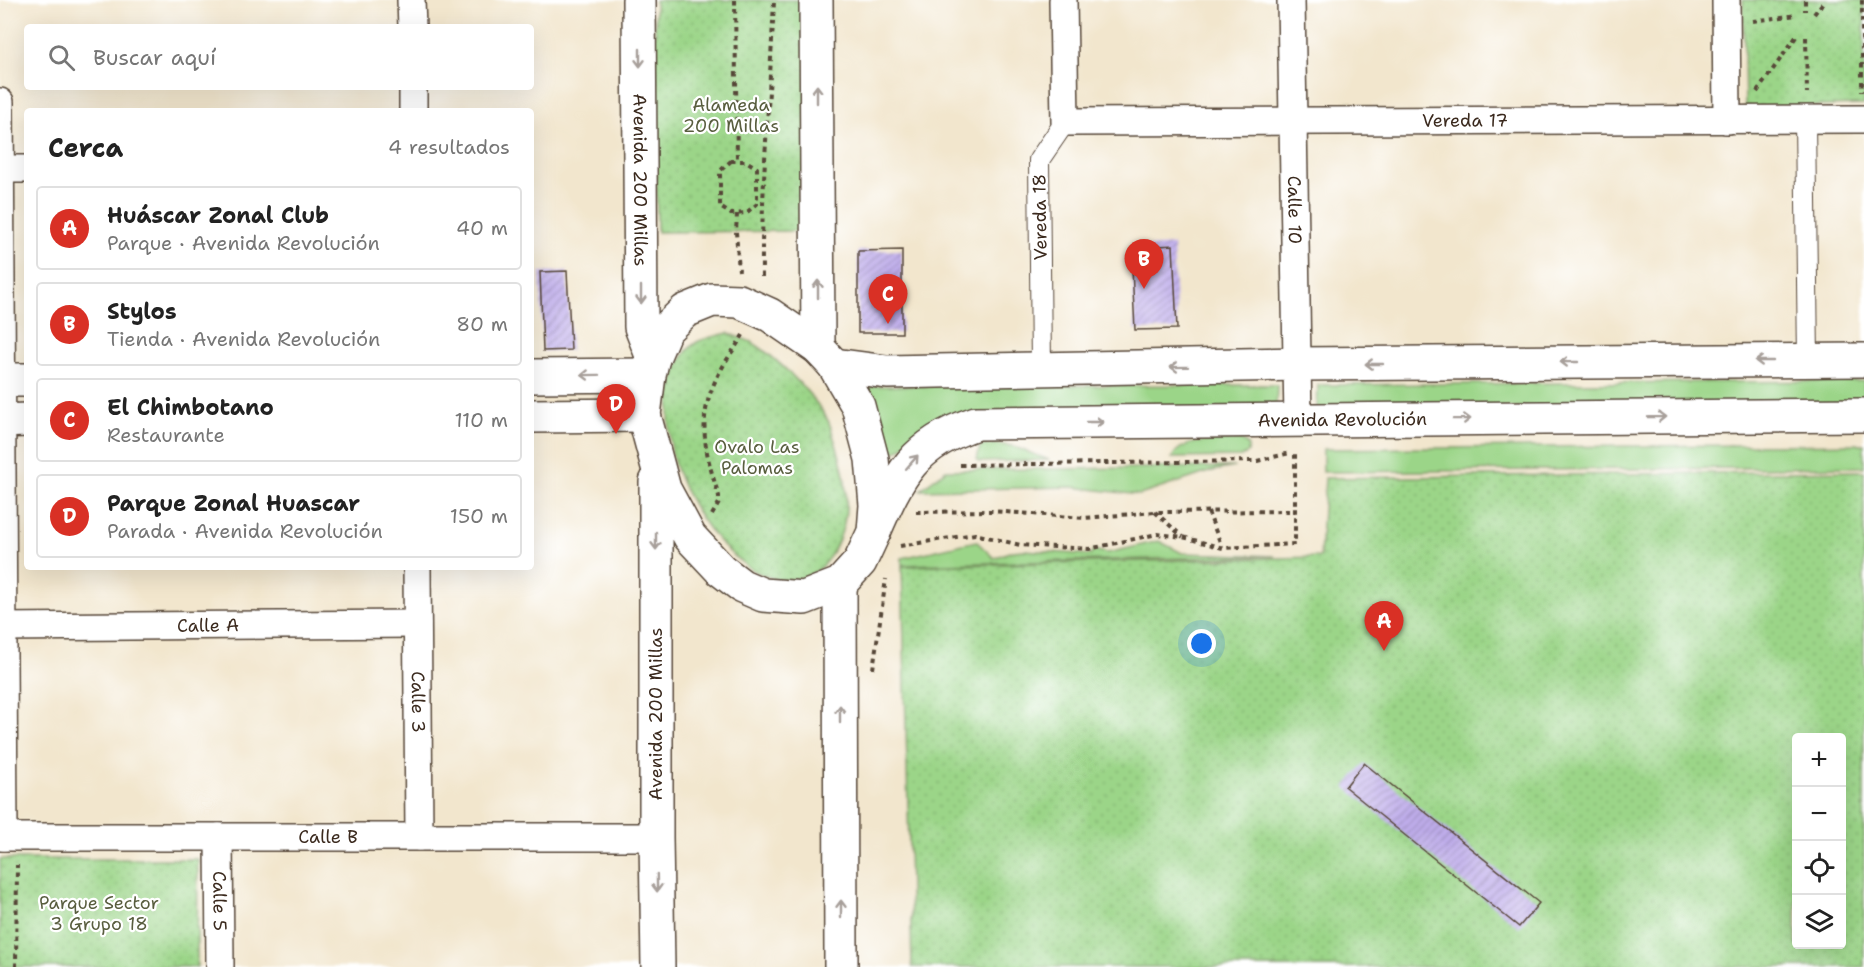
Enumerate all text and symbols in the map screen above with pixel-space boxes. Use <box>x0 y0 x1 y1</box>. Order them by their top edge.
search box <box>24 24 534 90</box>
icon: search <box>45 41 78 74</box>
text: Buscar aquí <box>93 43 216 72</box>
one-way arrow <box>634 48 646 68</box>
one-way arrow <box>811 85 823 105</box>
street label: Avenida 200 Millas <box>628 93 653 267</box>
park label: Alameda 200 Millas <box>683 93 779 138</box>
street label: Vereda 17 <box>1422 108 1508 133</box>
text: Cerca <box>48 130 123 165</box>
text: 4 resultados <box>388 134 510 160</box>
street label: Vereda 18 <box>1027 173 1053 261</box>
street label: Calle 10 <box>1282 175 1307 244</box>
text: Huáscar Zonal Club <box>107 201 329 230</box>
text: A <box>62 215 77 241</box>
text: 40 m <box>456 215 508 241</box>
text: Parque · Avenida Revolución <box>107 230 380 256</box>
pin: B <box>1124 240 1164 289</box>
pin: C <box>868 274 908 324</box>
one-way arrow <box>812 280 823 300</box>
one-way arrow <box>635 285 647 305</box>
text: Stylos <box>107 297 177 326</box>
text: B <box>63 311 76 337</box>
text: 80 m <box>456 311 508 337</box>
text: Tienda · Avenida Revolución <box>107 326 380 352</box>
one-way arrow <box>1754 355 1774 367</box>
one-way arrow <box>1559 356 1579 368</box>
one-way arrow <box>1364 358 1384 370</box>
one-way arrow <box>1169 361 1189 372</box>
one-way arrow <box>581 369 601 381</box>
pin: D <box>596 384 636 434</box>
text: El Chimbotano <box>107 393 274 422</box>
text: C <box>63 407 76 433</box>
text: 110 m <box>454 407 508 433</box>
street label: Avenida Revolución <box>1258 407 1427 432</box>
one-way arrow <box>1646 411 1666 423</box>
one-way arrow <box>1451 413 1471 425</box>
one-way arrow <box>1084 416 1104 428</box>
text: Restaurante <box>107 422 225 448</box>
park label: Ovalo Las Palomas <box>714 435 800 480</box>
one-way arrow <box>905 455 919 470</box>
text: Parque Zonal Huascar <box>107 489 360 518</box>
text: D <box>62 503 77 529</box>
text: 150 m <box>450 503 508 529</box>
text: Parada · Avenida Revolución <box>107 518 383 544</box>
one-way arrow <box>650 531 662 551</box>
pin: A <box>1364 602 1404 651</box>
street label: Calle A <box>177 613 239 638</box>
street label: Avenida 200 Millas <box>644 628 668 800</box>
your location <box>1187 629 1216 658</box>
street label: Calle 3 <box>406 671 430 733</box>
one-way arrow <box>835 704 846 724</box>
map controls <box>1792 733 1846 949</box>
button: + <box>1792 733 1846 787</box>
button: − <box>1792 787 1846 841</box>
street label: Calle B <box>298 825 358 849</box>
button: locate <box>1792 841 1846 895</box>
street label: Calle 5 <box>207 871 232 931</box>
one-way arrow <box>651 873 662 893</box>
park label: Parque Sector 3 Grupo 18 <box>39 891 159 936</box>
button: layers <box>1792 895 1846 949</box>
one-way arrow <box>835 899 847 919</box>

